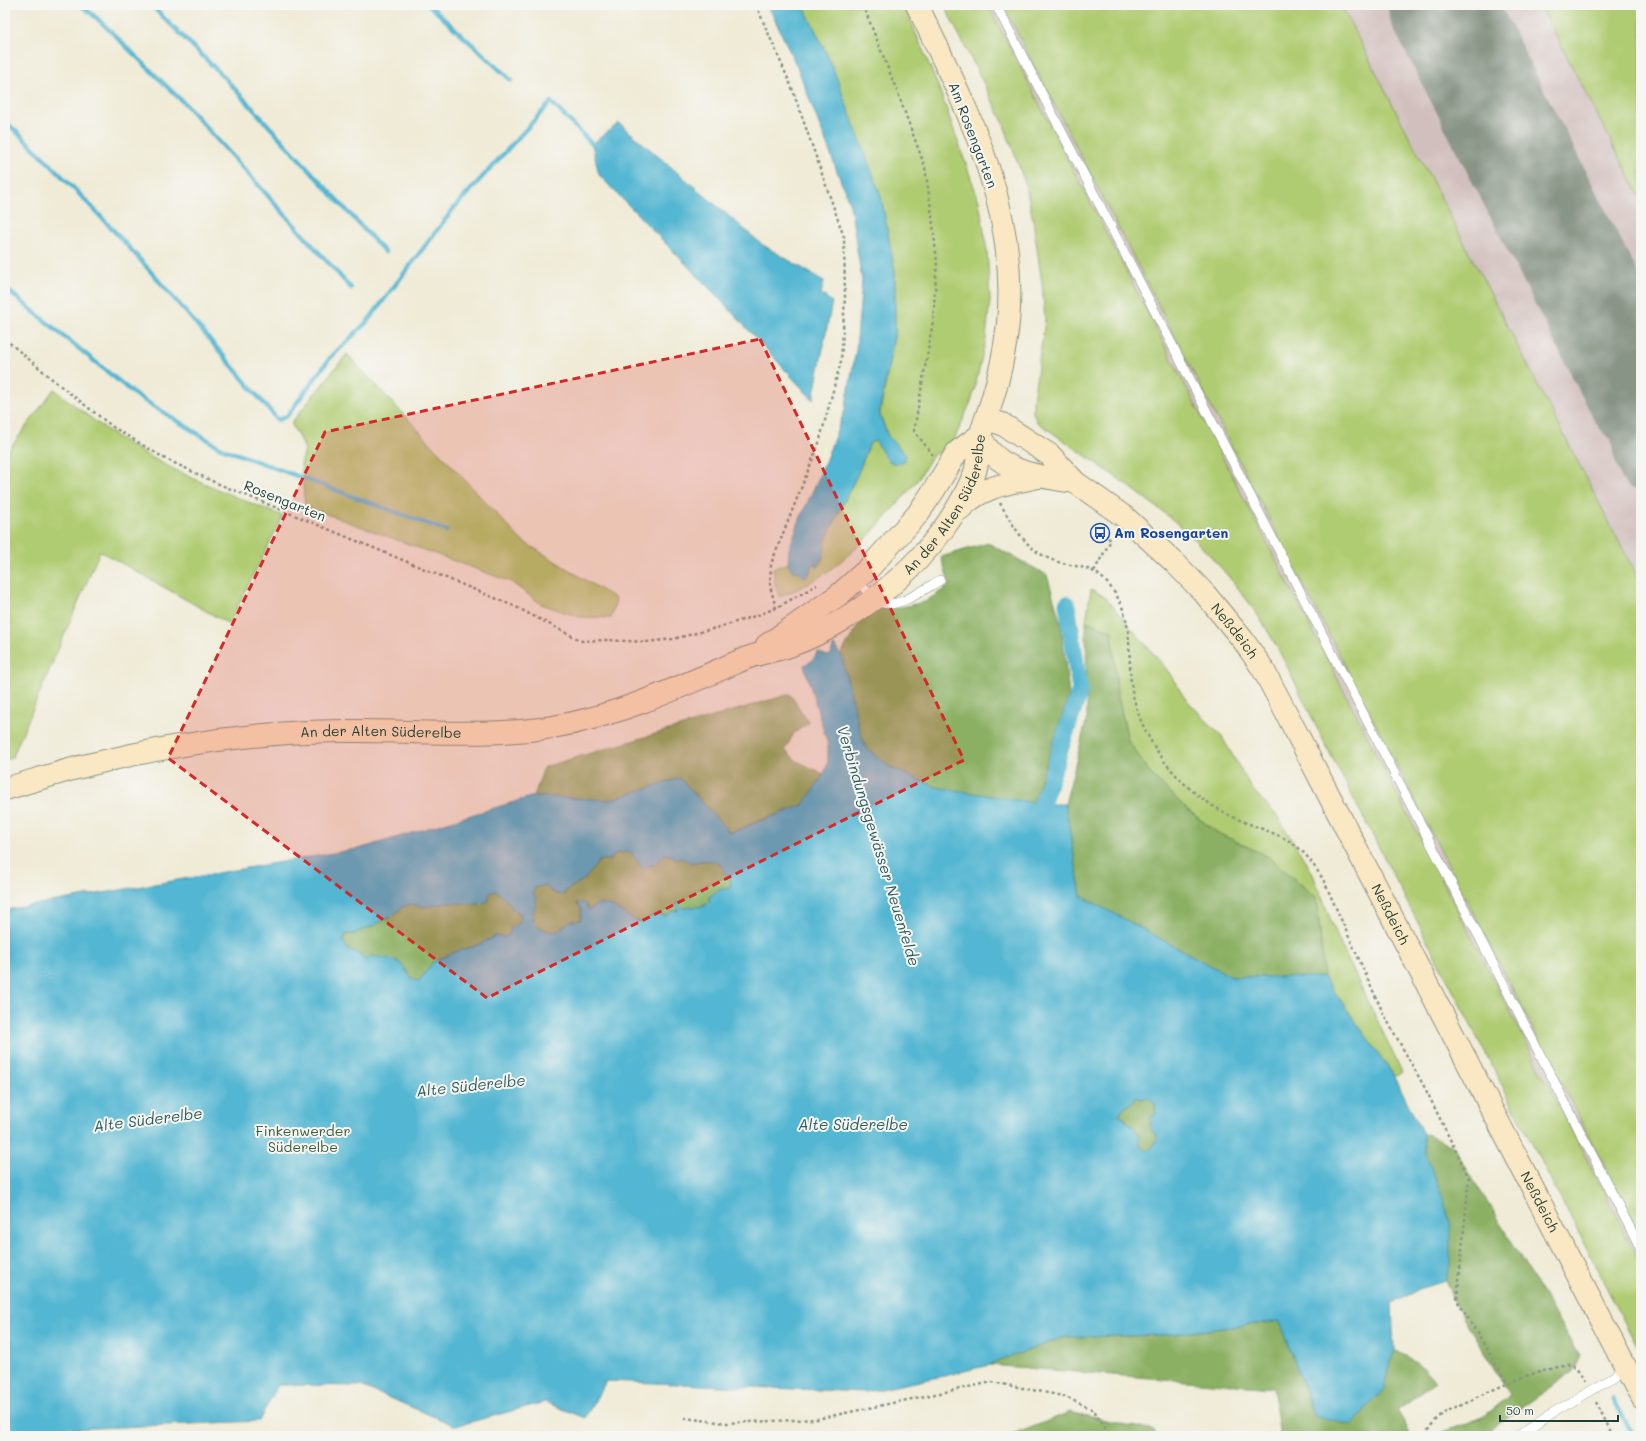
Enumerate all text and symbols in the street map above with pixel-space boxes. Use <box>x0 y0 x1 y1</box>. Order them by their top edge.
street label: Am Rosengarten <box>944 79 1002 191</box>
street label: An der Alten Süderelbe <box>898 432 989 579</box>
street label: Rosengarten <box>241 475 329 526</box>
bus stop icon: Am Rosengarten <box>1089 522 1111 544</box>
place label: Am Rosengarten <box>1114 523 1228 542</box>
street label: Neßdeich <box>1207 599 1263 662</box>
street label: An der Alten Süderelbe <box>300 721 461 742</box>
water label: Verbindungsgewässer Neuenfelde <box>833 723 925 968</box>
street label: Neßdeich <box>1367 880 1415 948</box>
water label: Alte Süderelbe <box>415 1069 526 1101</box>
water label: Alte Süderelbe <box>92 1102 204 1136</box>
water label: Alte Süderelbe <box>798 1114 908 1134</box>
park label: Finkenwerder Süderelbe <box>256 1121 350 1156</box>
street label: Neßdeich <box>1517 1168 1564 1235</box>
scale bar <box>1500 1397 1618 1423</box>
text: 50 m <box>1506 1402 1534 1418</box>

